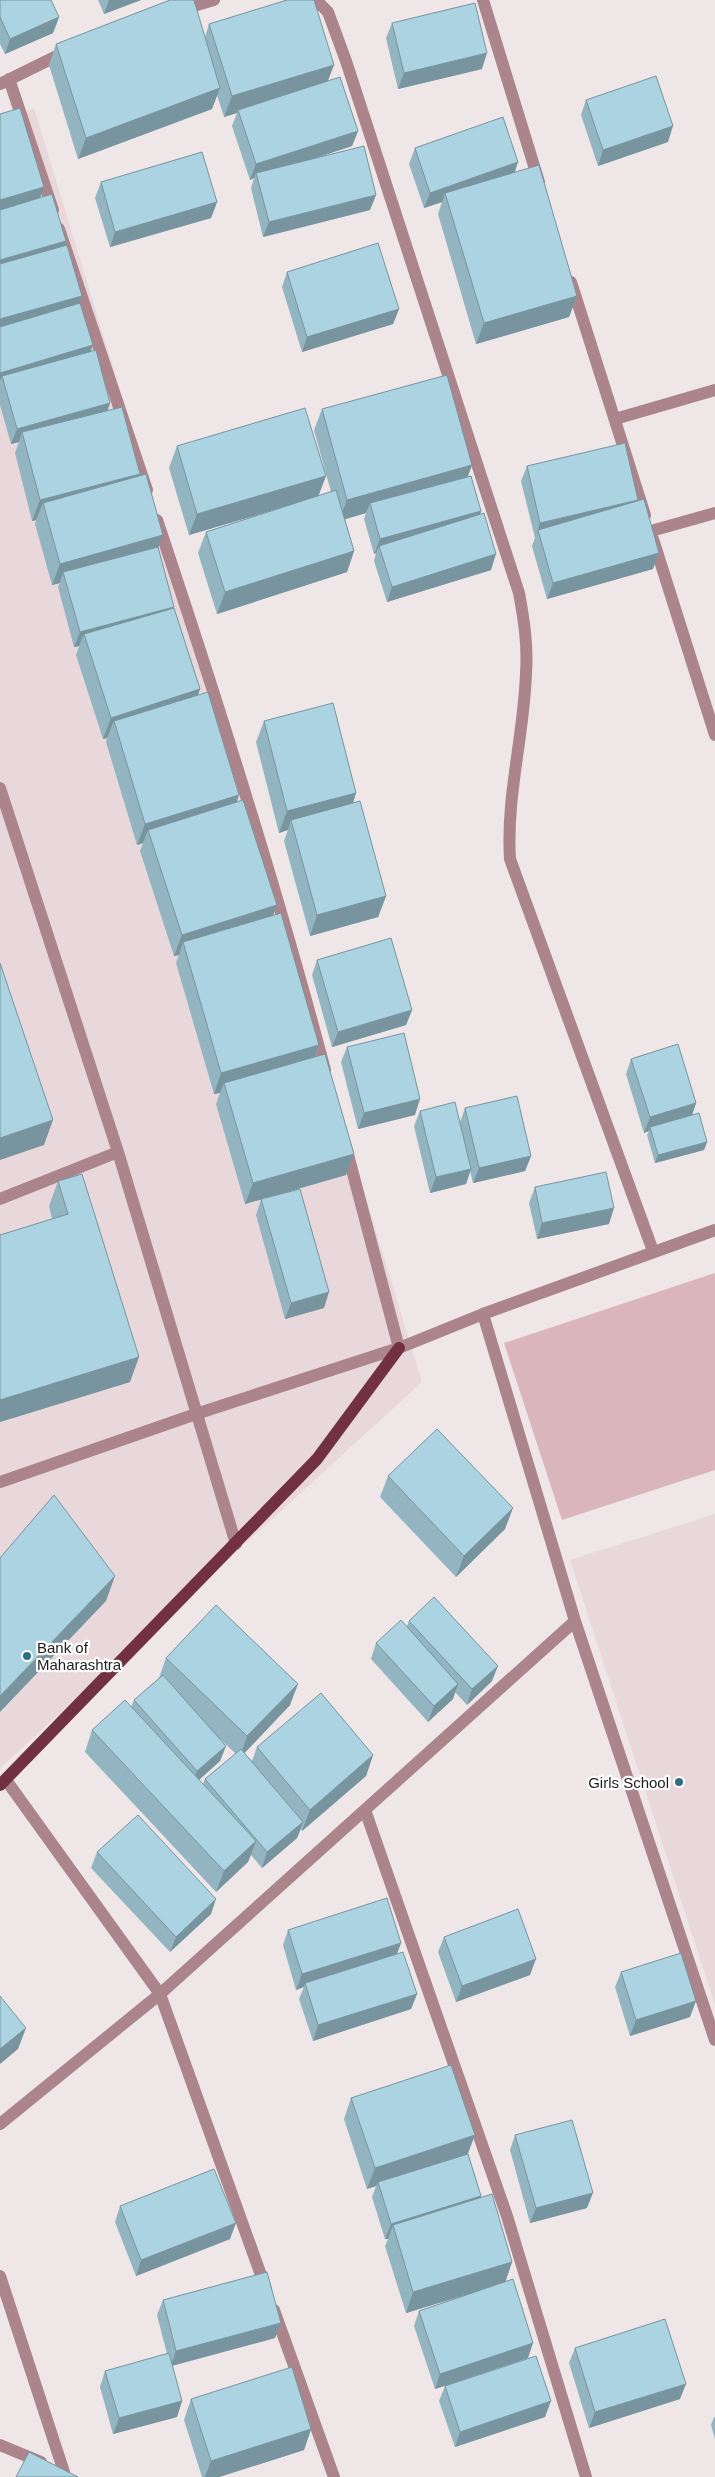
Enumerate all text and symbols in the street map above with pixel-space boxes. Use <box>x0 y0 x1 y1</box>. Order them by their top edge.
place label: Bank of Maharashtra <box>37 1639 122 1673</box>
marker: Bank of Maharashtra <box>21 1650 33 1662</box>
place label: Girls School <box>588 1774 669 1791</box>
marker: Girls School <box>673 1776 685 1788</box>

